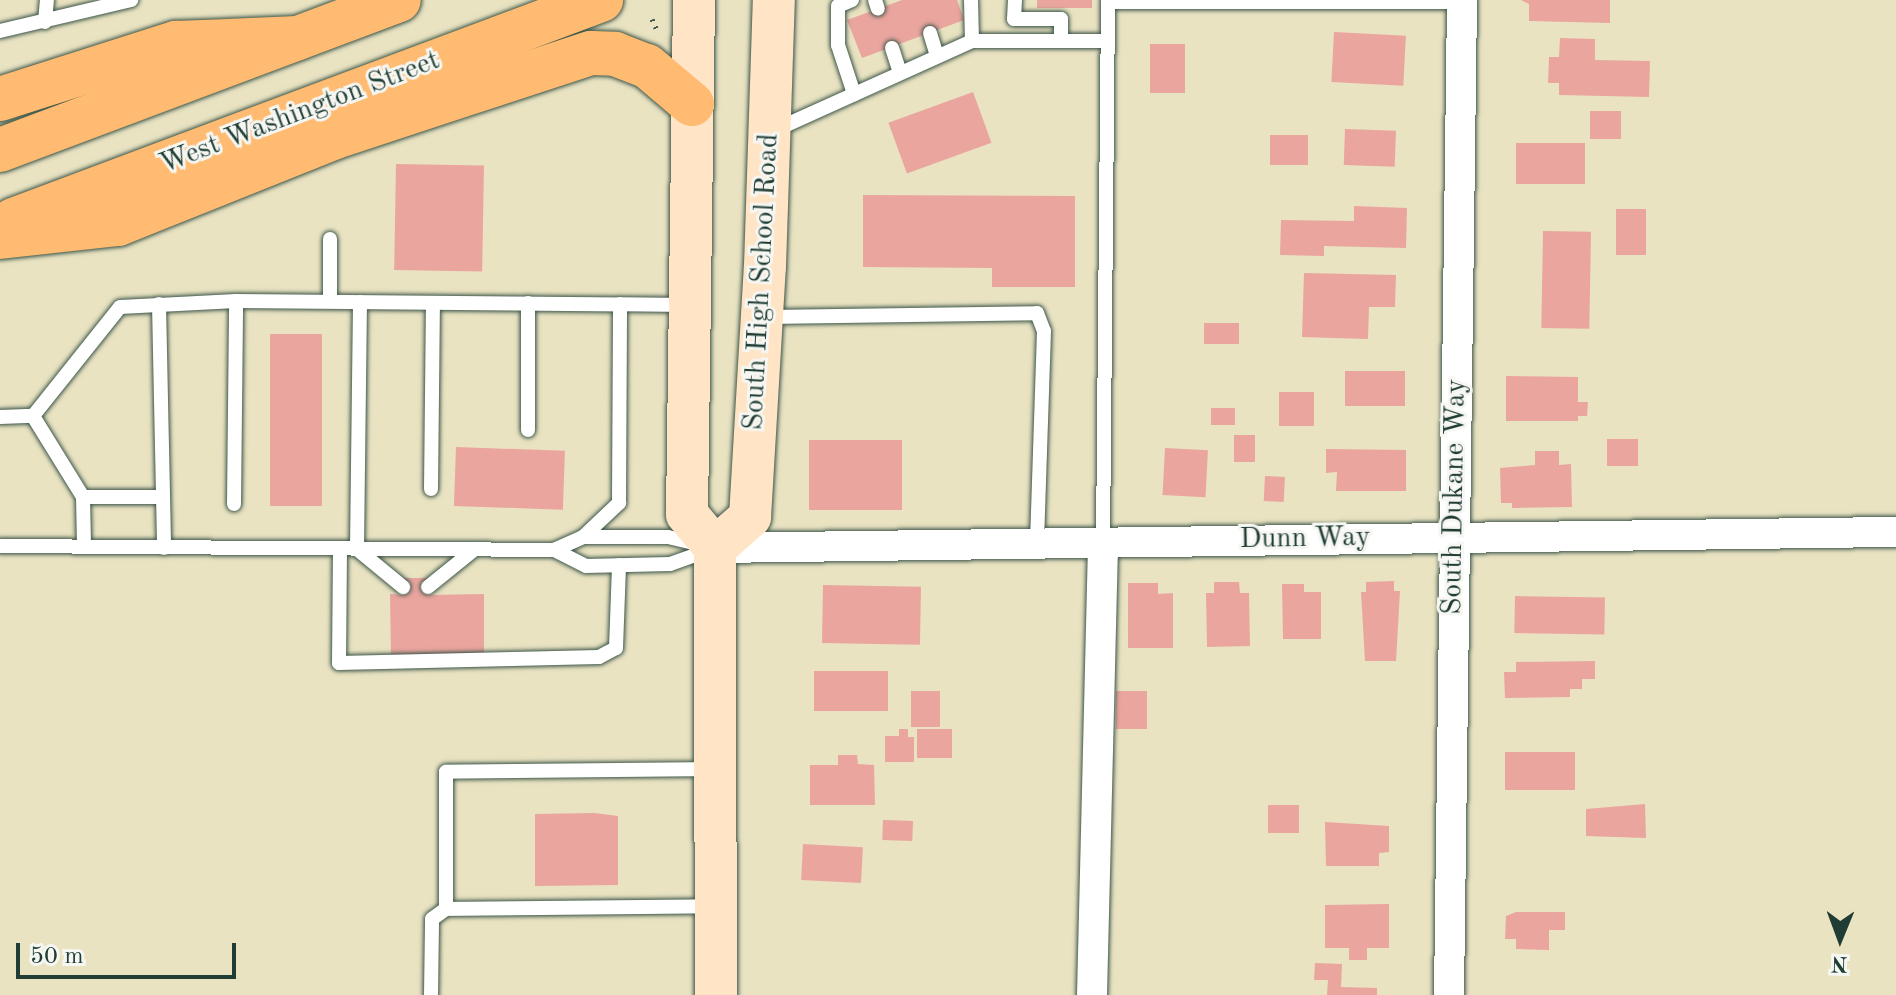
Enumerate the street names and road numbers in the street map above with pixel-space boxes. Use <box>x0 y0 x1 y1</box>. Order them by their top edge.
street label: West Washington Street <box>155 44 445 182</box>
street label: South High School Road <box>737 133 787 431</box>
street label: South Dukane Way <box>1436 379 1474 615</box>
street label: Dunn Way <box>1239 521 1371 557</box>

